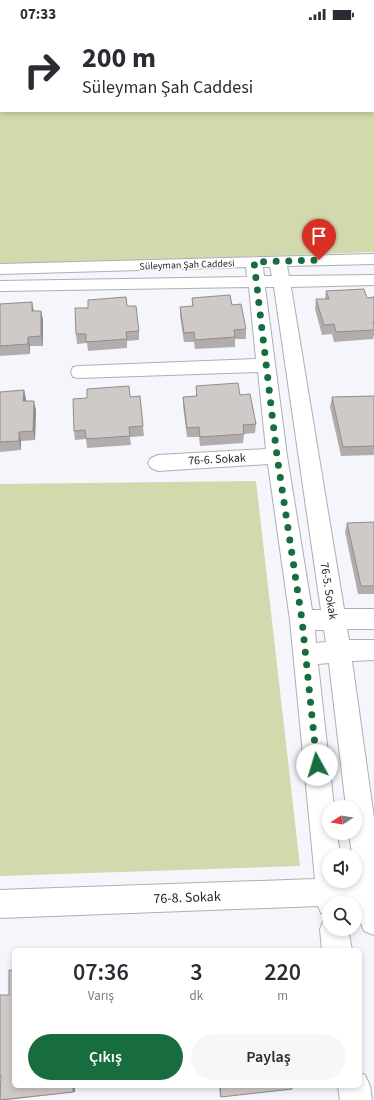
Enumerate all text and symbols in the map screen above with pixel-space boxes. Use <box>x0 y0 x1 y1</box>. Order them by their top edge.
text: 07:33 <box>20 4 56 25</box>
text: 200 m <box>82 38 156 78</box>
icon: right <box>16 44 68 96</box>
text: Süleyman Şah Caddesi <box>82 75 253 100</box>
pin <box>302 219 336 260</box>
icon: arrive <box>308 225 330 247</box>
street label: Süleyman Şah Caddesi <box>139 256 235 274</box>
street label: 76-6. Sokak <box>188 449 246 469</box>
street label: 76-5. Sokak <box>316 561 341 621</box>
position arrow <box>296 744 338 786</box>
north arrow <box>322 800 362 840</box>
map controls <box>322 800 362 936</box>
button: sound <box>322 848 362 888</box>
street label: 76-8. Sokak <box>153 887 221 909</box>
button: search <box>322 896 362 936</box>
text: 07:36 <box>73 955 129 990</box>
text: 3 <box>190 955 203 990</box>
text: 220 <box>264 955 301 990</box>
text: Varış <box>88 987 114 1005</box>
text: dk <box>190 987 203 1005</box>
text: m <box>277 987 288 1005</box>
button: Çıkış <box>28 1034 183 1080</box>
button: Paylaş <box>191 1034 346 1080</box>

